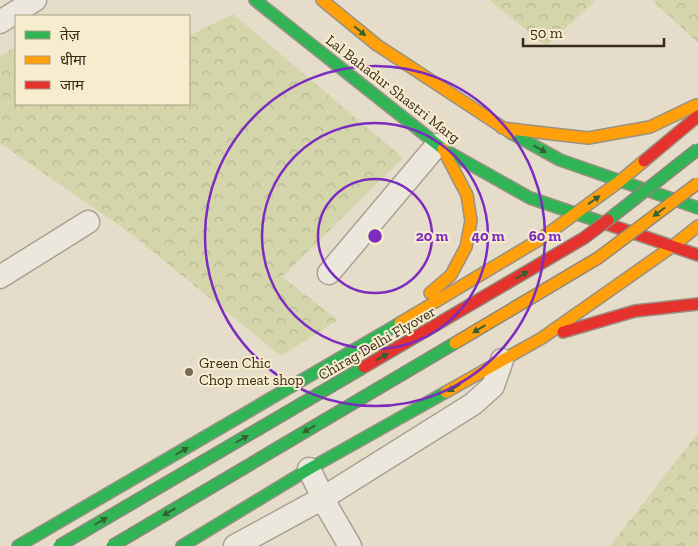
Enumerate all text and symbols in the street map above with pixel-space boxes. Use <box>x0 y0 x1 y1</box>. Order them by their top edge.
legend <box>15 15 190 105</box>
scale bar <box>523 15 664 47</box>
text: 50 m <box>530 24 563 42</box>
text: तेज़ <box>60 26 81 44</box>
one-way arrow <box>353 26 366 37</box>
street label: Lal Bahadur Shastri Marg <box>322 31 464 147</box>
text: धीमा <box>60 51 87 69</box>
text: जाम <box>60 76 85 94</box>
one-way arrow <box>532 145 547 153</box>
one-way arrow <box>587 195 601 205</box>
one-way arrow <box>653 207 666 218</box>
centre of rings <box>366 227 384 245</box>
text: 20 m <box>416 227 448 245</box>
text: 40 m <box>471 227 505 245</box>
text: 60 m <box>529 227 561 245</box>
one-way arrow <box>515 271 530 279</box>
street label: Chirag Delhi Flyover <box>315 302 439 384</box>
one-way arrow <box>472 324 485 333</box>
one-way arrow <box>375 353 388 362</box>
place label: Green Chic Chop meat shop <box>199 354 304 389</box>
marker: Green Chic Chop meat shop <box>183 366 195 378</box>
one-way arrow <box>447 383 460 392</box>
one-way arrow <box>302 425 315 434</box>
one-way arrow <box>235 435 248 444</box>
one-way arrow <box>175 447 188 456</box>
one-way arrow <box>162 508 175 517</box>
one-way arrow <box>95 517 108 526</box>

